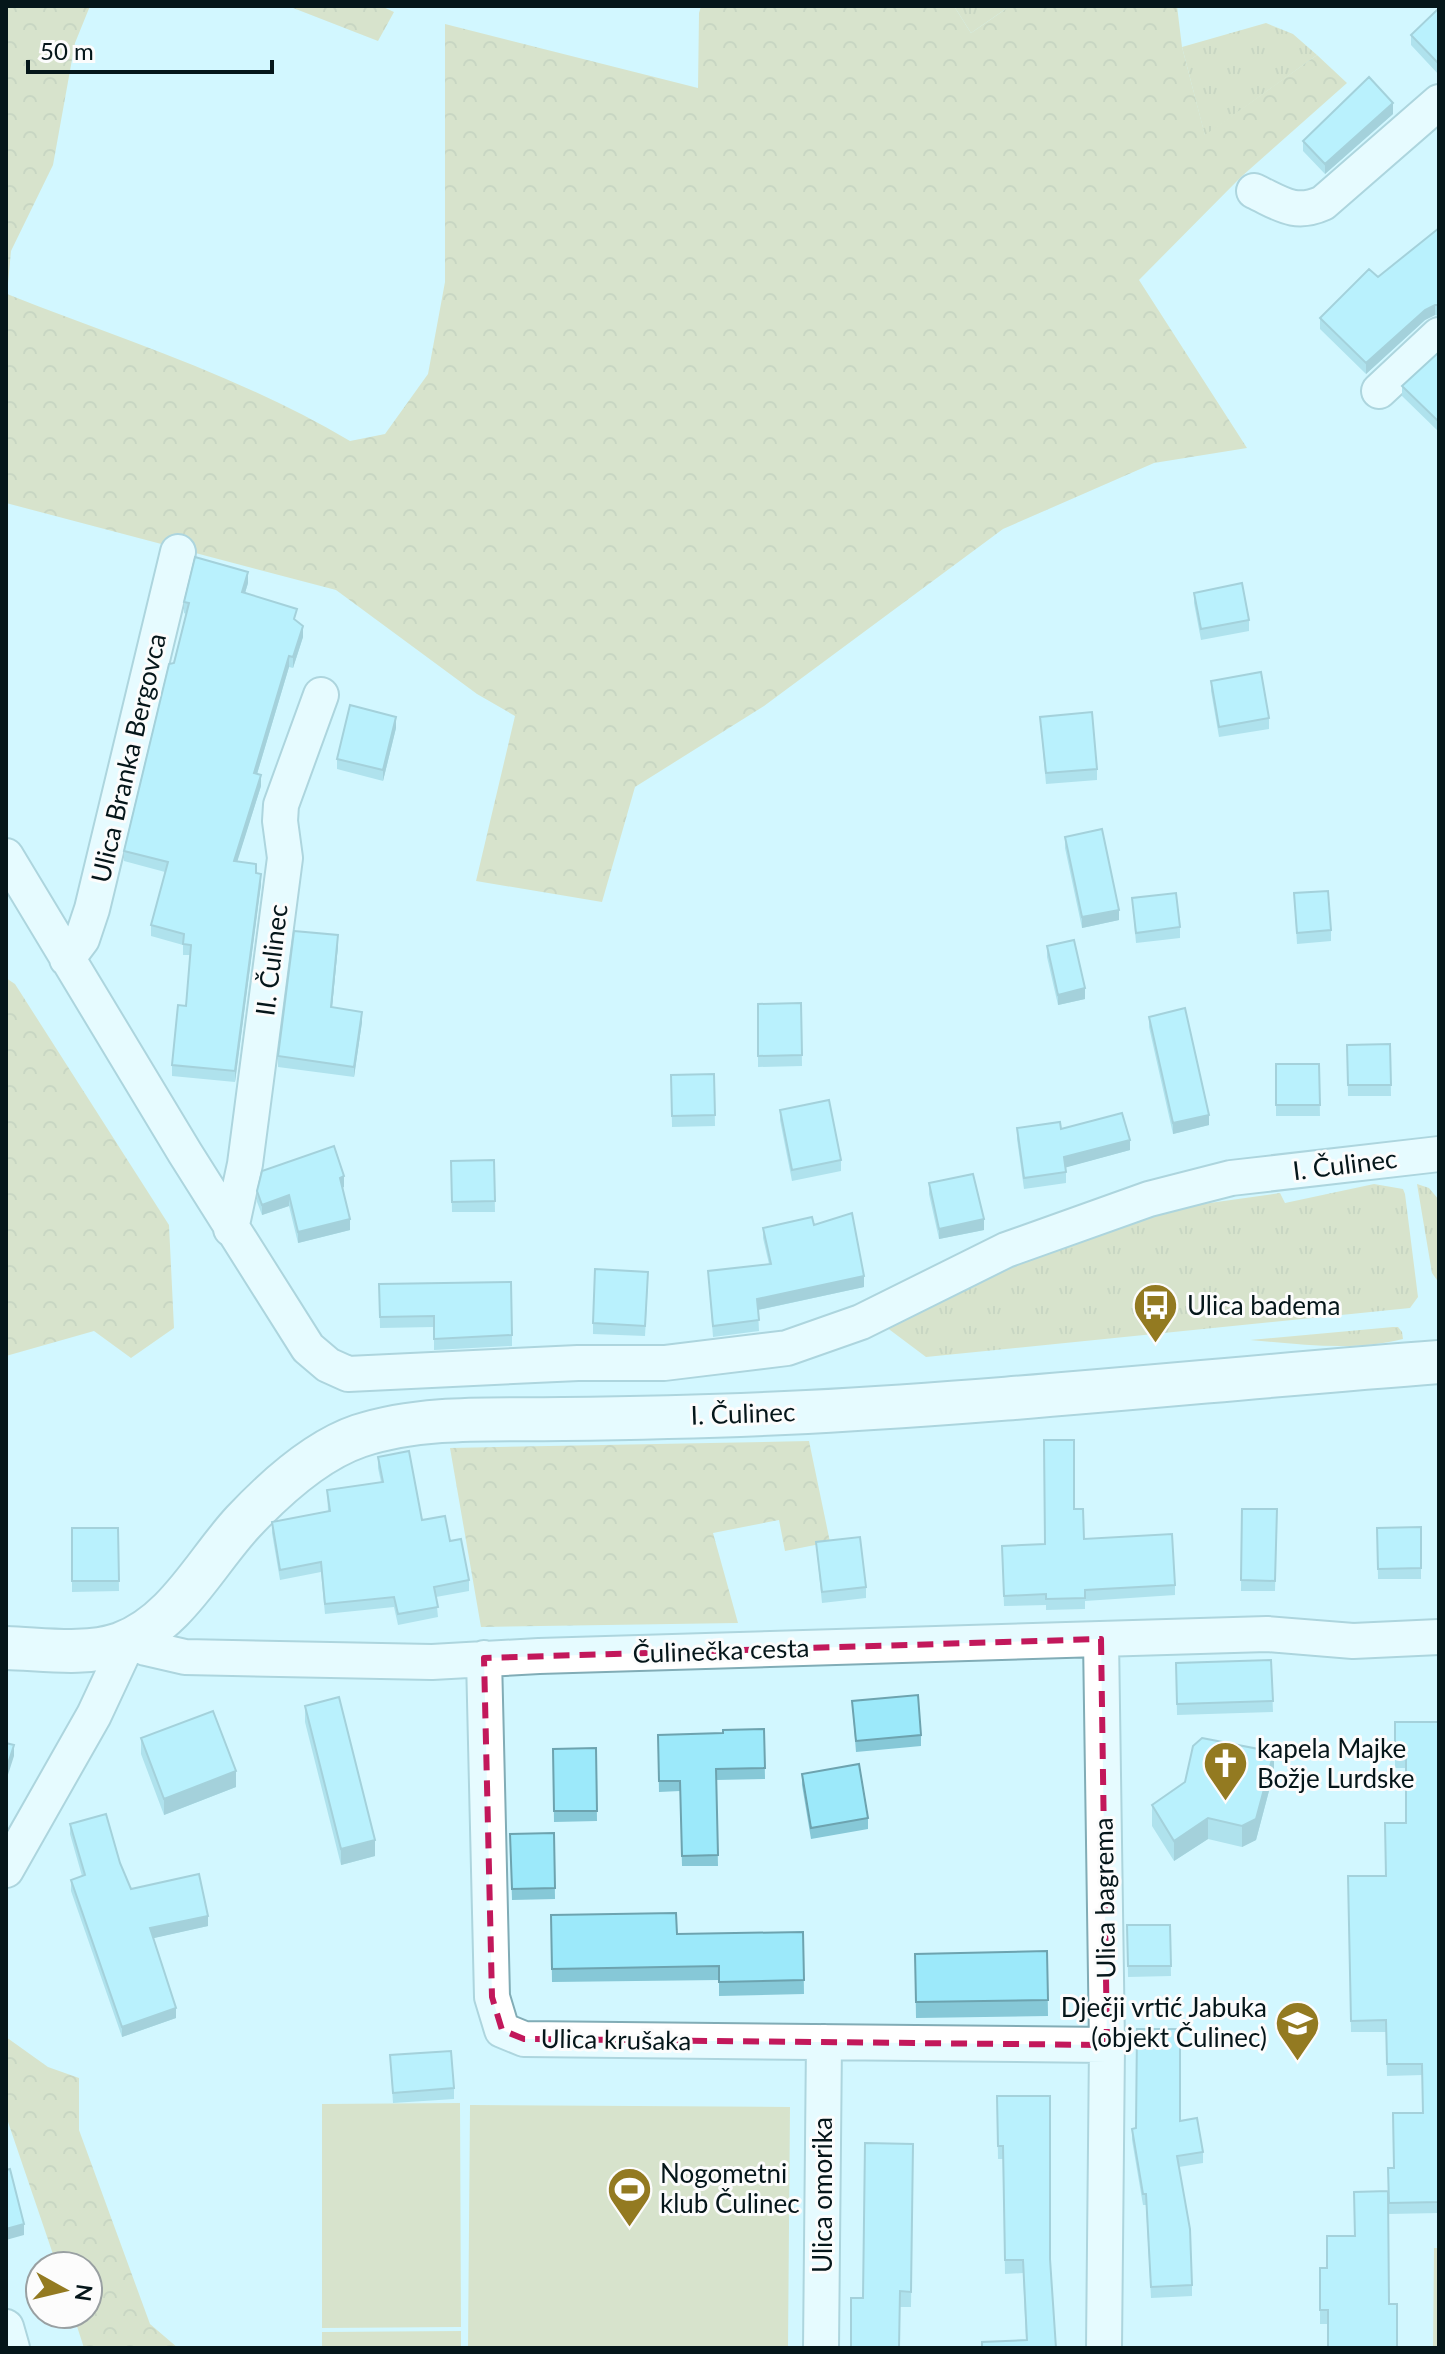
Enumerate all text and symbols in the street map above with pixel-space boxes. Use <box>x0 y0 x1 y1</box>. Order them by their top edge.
scale bar <box>28 24 272 74</box>
text: 50 m <box>40 36 94 65</box>
street label: Ulica Branka Bergovca <box>84 630 172 886</box>
street label: II. Čulinec <box>248 902 294 1017</box>
street label: I. Čulinec <box>1291 1142 1399 1186</box>
bus stop icon: Ulica badema <box>1132 1282 1180 1345</box>
place label: Ulica badema <box>1187 1289 1340 1321</box>
street label: I. Čulinec <box>690 1395 796 1431</box>
street label: Čulinečka cesta <box>632 1631 810 1669</box>
place label: kapela Majke Božje Lurdske <box>1257 1732 1415 1794</box>
church icon: kapela Majke Božje Lurdske <box>1202 1740 1250 1803</box>
street label: Ulica bagrema <box>1087 1817 1121 1979</box>
place label: Dječji vrtić Jabuka (objekt Čulinec) <box>1061 1991 1267 2053</box>
school or university icon: Dječji vrtić Jabuka (objekt Čulinec) <box>1274 1999 1322 2062</box>
street label: Ulica krušaka <box>540 2022 692 2056</box>
street label: Ulica omorika <box>806 2117 838 2273</box>
place label: Nogometni klub Čulinec <box>660 2157 800 2219</box>
sports icon: Nogometni klub Čulinec <box>605 2165 653 2228</box>
north arrow <box>24 2250 104 2330</box>
text: N <box>70 2283 99 2303</box>

